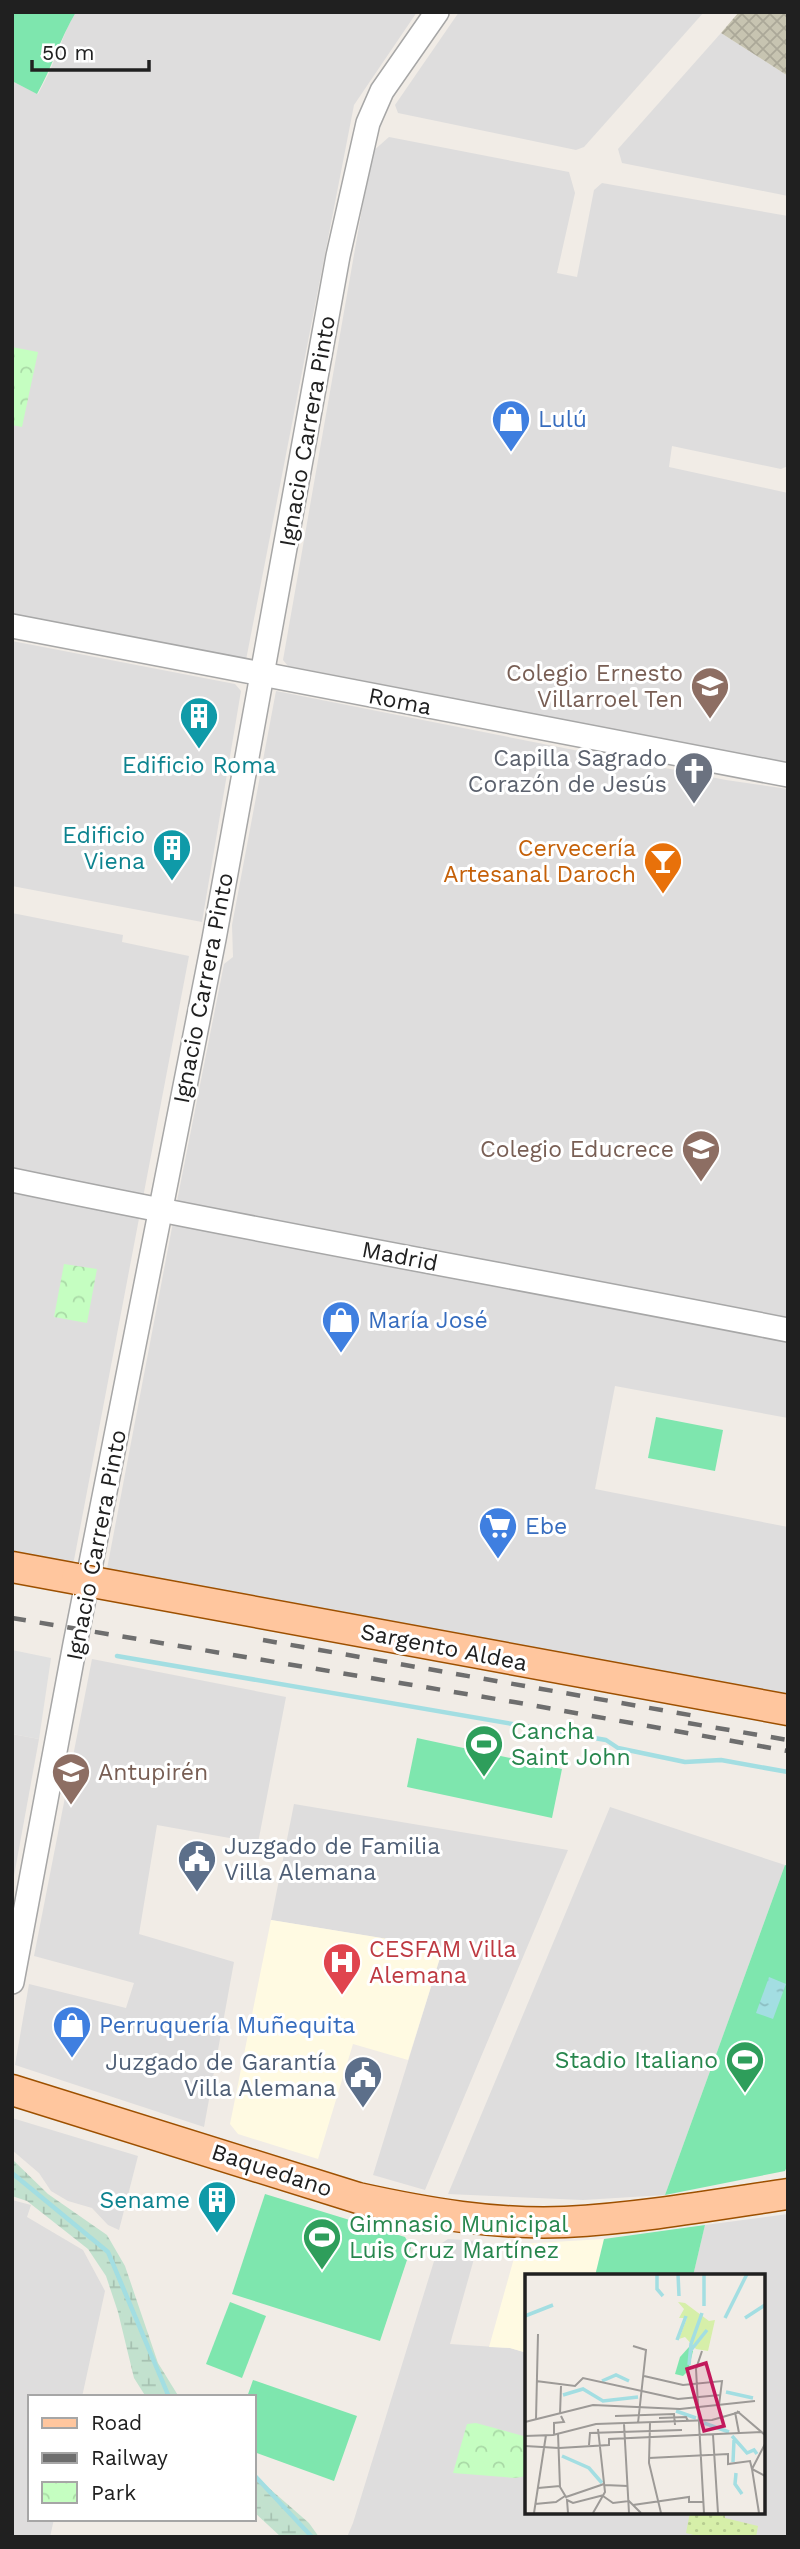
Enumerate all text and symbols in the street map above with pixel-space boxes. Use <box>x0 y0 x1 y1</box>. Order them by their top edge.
scale bar <box>32 28 149 72</box>
text: 50 m <box>42 40 94 65</box>
street label: Ignacio Carrera Pinto <box>274 313 341 549</box>
shop icon: Lulú <box>490 398 532 453</box>
place label: Lulú <box>538 406 587 433</box>
place label: Colegio Ernesto Villarroel Ten <box>506 660 683 713</box>
school or university icon: Colegio Ernesto Villarroel Ten <box>689 665 731 720</box>
street label: Roma <box>366 682 434 721</box>
building icon: Edificio Roma <box>178 695 220 750</box>
place label: Capilla Sagrado Corazón de Jesús <box>468 745 667 798</box>
church icon: Capilla Sagrado Corazón de Jesús <box>673 750 715 805</box>
place label: Edificio Roma <box>122 752 276 779</box>
place label: Edificio Viena <box>62 822 145 875</box>
building icon: Edificio Viena <box>151 827 193 882</box>
place label: Cervecería Artesanal Daroch <box>443 835 636 888</box>
bar icon: Cervecería Artesanal Daroch <box>642 840 684 895</box>
street label: Ignacio Carrera Pinto <box>168 871 239 1106</box>
school or university icon: Colegio Educrece <box>680 1128 722 1183</box>
place label: Colegio Educrece <box>480 1136 674 1163</box>
street label: Madrid <box>360 1236 440 1277</box>
shop icon: María José <box>320 1299 362 1354</box>
place label: María José <box>368 1307 488 1334</box>
street label: Ignacio Carrera Pinto <box>61 1428 132 1663</box>
supermarket icon: Ebe <box>477 1505 519 1560</box>
place label: Ebe <box>525 1513 567 1540</box>
street label: Sargento Aldea <box>358 1618 530 1677</box>
place label: Cancha Saint John <box>511 1718 631 1771</box>
sports icon: Cancha Saint John <box>463 1723 505 1778</box>
school or university icon: Antupirén <box>50 1751 92 1806</box>
place label: Antupirén <box>98 1759 208 1786</box>
place label: Juzgado de Familia Villa Alemana <box>224 1833 440 1886</box>
public building icon: Juzgado de Familia Villa Alemana <box>176 1838 218 1893</box>
place label: CESFAM Villa Alemana <box>369 1936 517 1989</box>
hospital icon: CESFAM Villa Alemana <box>321 1941 363 1996</box>
shop icon: Perruquería Muñequita <box>51 2004 93 2059</box>
place label: Perruquería Muñequita <box>99 2012 355 2039</box>
sports icon: Stadio Italiano <box>724 2039 766 2094</box>
place label: Stadio Italiano <box>555 2047 718 2074</box>
place label: Juzgado de Garantía Villa Alemana <box>105 2049 336 2102</box>
public building icon: Juzgado de Garantía Villa Alemana <box>342 2054 384 2109</box>
street label: Baquedano <box>208 2138 336 2203</box>
building icon: Sename <box>196 2179 238 2234</box>
place label: Sename <box>100 2187 190 2214</box>
place label: Gimnasio Municipal Luis Cruz Martínez <box>349 2211 568 2264</box>
sports icon: Gimnasio Municipal Luis Cruz Martínez <box>301 2216 343 2271</box>
inset map <box>525 2274 765 2514</box>
legend <box>28 2395 256 2521</box>
text: Road <box>91 2410 142 2435</box>
text: Railway <box>91 2445 168 2470</box>
text: Park <box>91 2480 136 2505</box>

